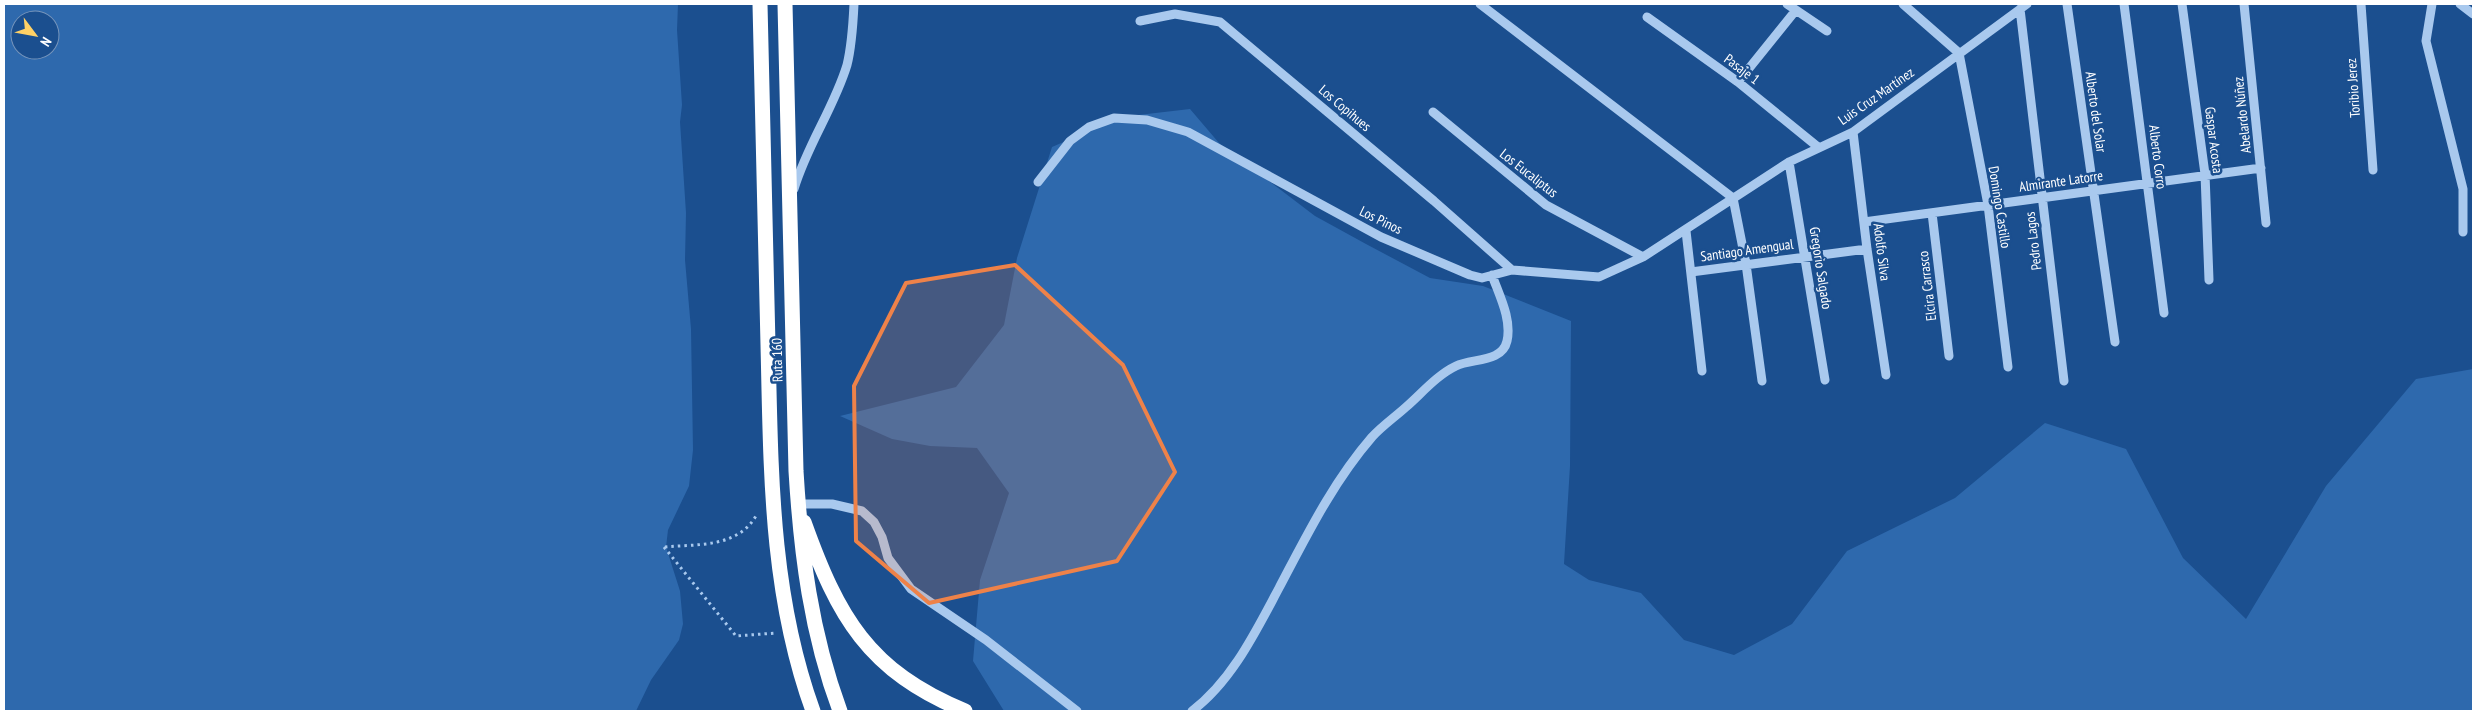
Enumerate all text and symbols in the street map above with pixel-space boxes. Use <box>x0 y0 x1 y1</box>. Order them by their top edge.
north arrow <box>10 10 60 60</box>
text: N <box>36 34 56 50</box>
street label: Pasaje 1 <box>1721 50 1763 88</box>
street label: Toribio Jerez <box>2342 58 2364 118</box>
street label: Luis Cruz Martínez <box>1835 63 1917 129</box>
street label: Alberto del Solar <box>2081 70 2111 154</box>
street label: Abelardo Núñez <box>2229 76 2255 154</box>
street label: Los Copihues <box>1315 81 1375 135</box>
street label: Gaspar Acosta <box>2201 106 2227 174</box>
street label: Alberto Corro <box>2145 124 2171 190</box>
street label: Los Eucaliptus <box>1496 145 1562 201</box>
street label: Domingo Castillo <box>1985 165 2015 249</box>
street label: Almirante Latorre <box>2018 166 2104 196</box>
street label: Los Pinos <box>1357 202 1406 238</box>
street label: Pedro Lagos <box>2020 211 2046 271</box>
street label: Adolfo Silva <box>1870 222 1894 282</box>
street label: Gregorio Salgado <box>1806 226 1836 310</box>
street label: Santiago Amengual <box>1699 234 1795 265</box>
street label: Elcira Carrasco <box>1914 250 1940 322</box>
street label: Ruta 160 <box>768 338 786 382</box>

